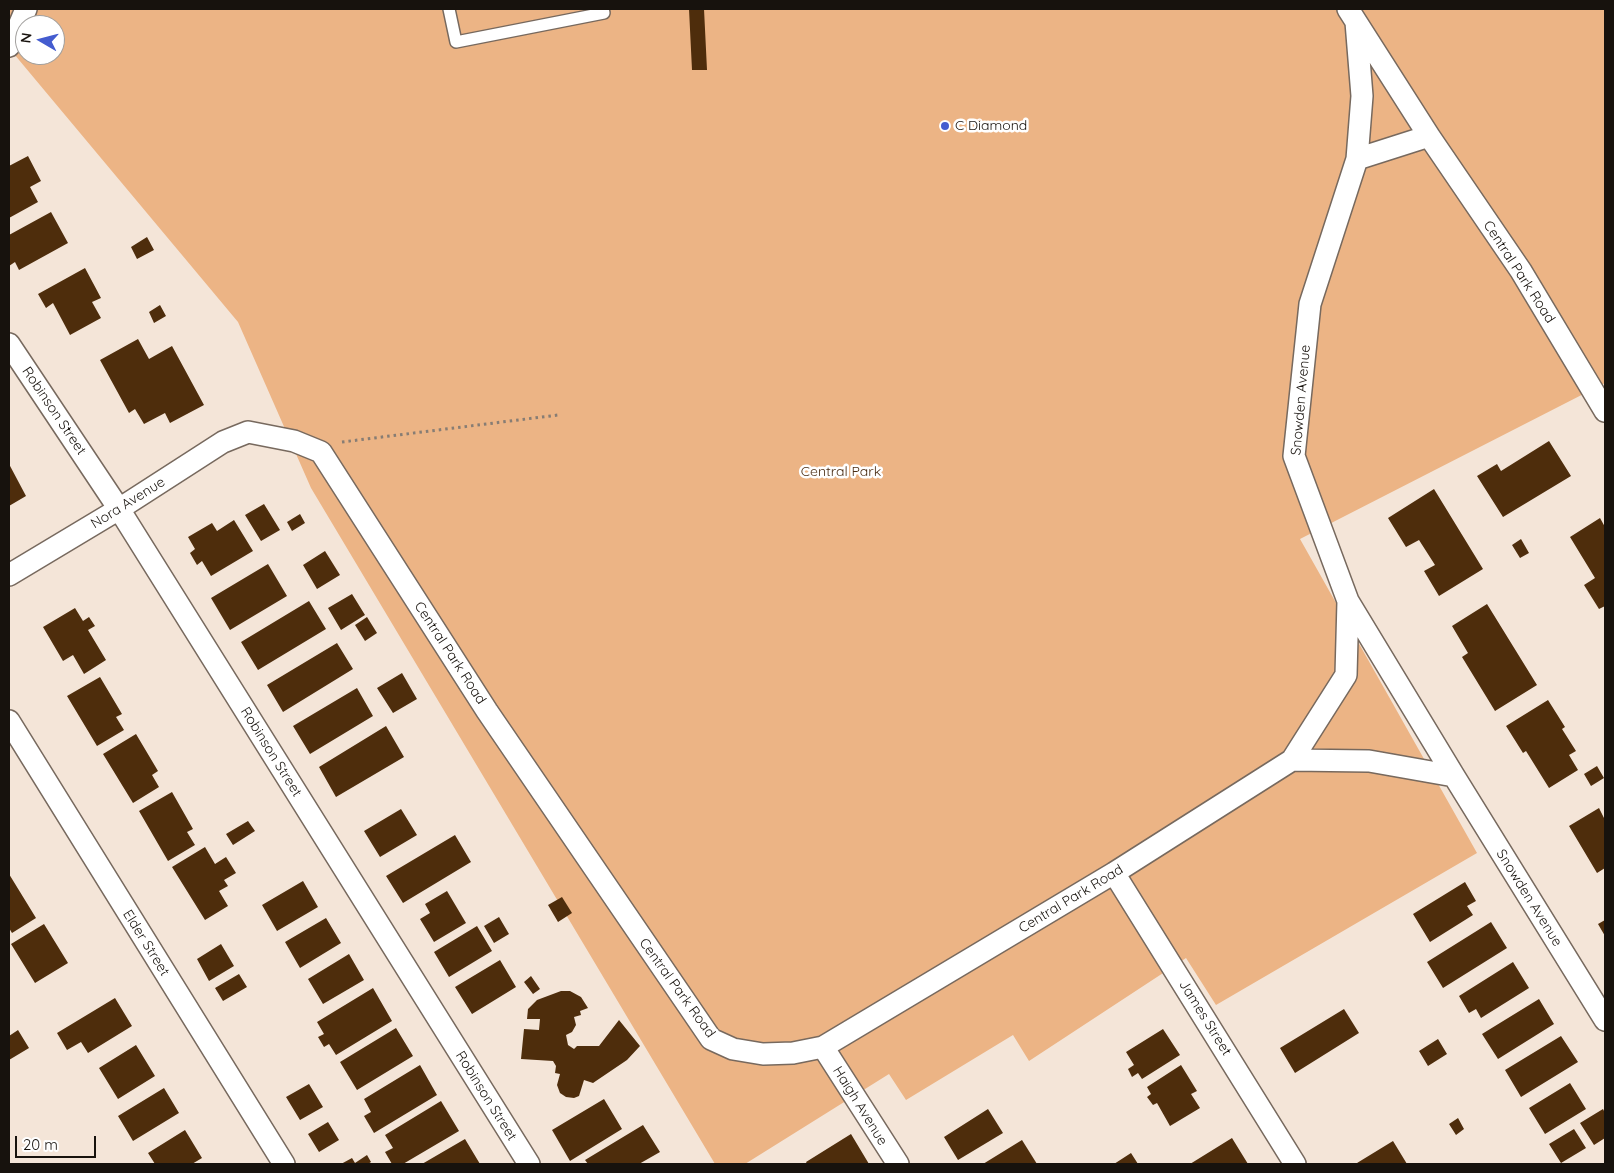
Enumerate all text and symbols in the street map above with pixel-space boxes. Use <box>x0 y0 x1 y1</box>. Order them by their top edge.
north arrow <box>15 15 65 65</box>
text: N <box>17 32 36 44</box>
place label: C Diamond <box>955 118 1027 134</box>
marker: C Diamond <box>939 120 951 132</box>
street label: Central Park Road <box>1480 218 1558 326</box>
street label: Snowden Avenue <box>1288 344 1314 456</box>
street label: Robinson Street <box>18 364 90 458</box>
park label: Central Park <box>801 464 881 480</box>
street label: Nora Avenue <box>88 474 168 532</box>
street label: Central Park Road <box>411 599 489 707</box>
street label: Robinson Street <box>237 704 305 800</box>
street label: Snowden Avenue <box>1492 846 1566 950</box>
street label: Central Park Road <box>1016 861 1126 937</box>
street label: Elder Street <box>119 907 173 979</box>
street label: Central Park Road <box>635 935 719 1041</box>
street label: James Street <box>1175 977 1235 1059</box>
street label: Robinson Street <box>452 1048 520 1144</box>
street label: Haigh Avenue <box>829 1063 891 1149</box>
scale bar <box>18 1126 99 1158</box>
text: 20 m <box>23 1135 58 1154</box>

